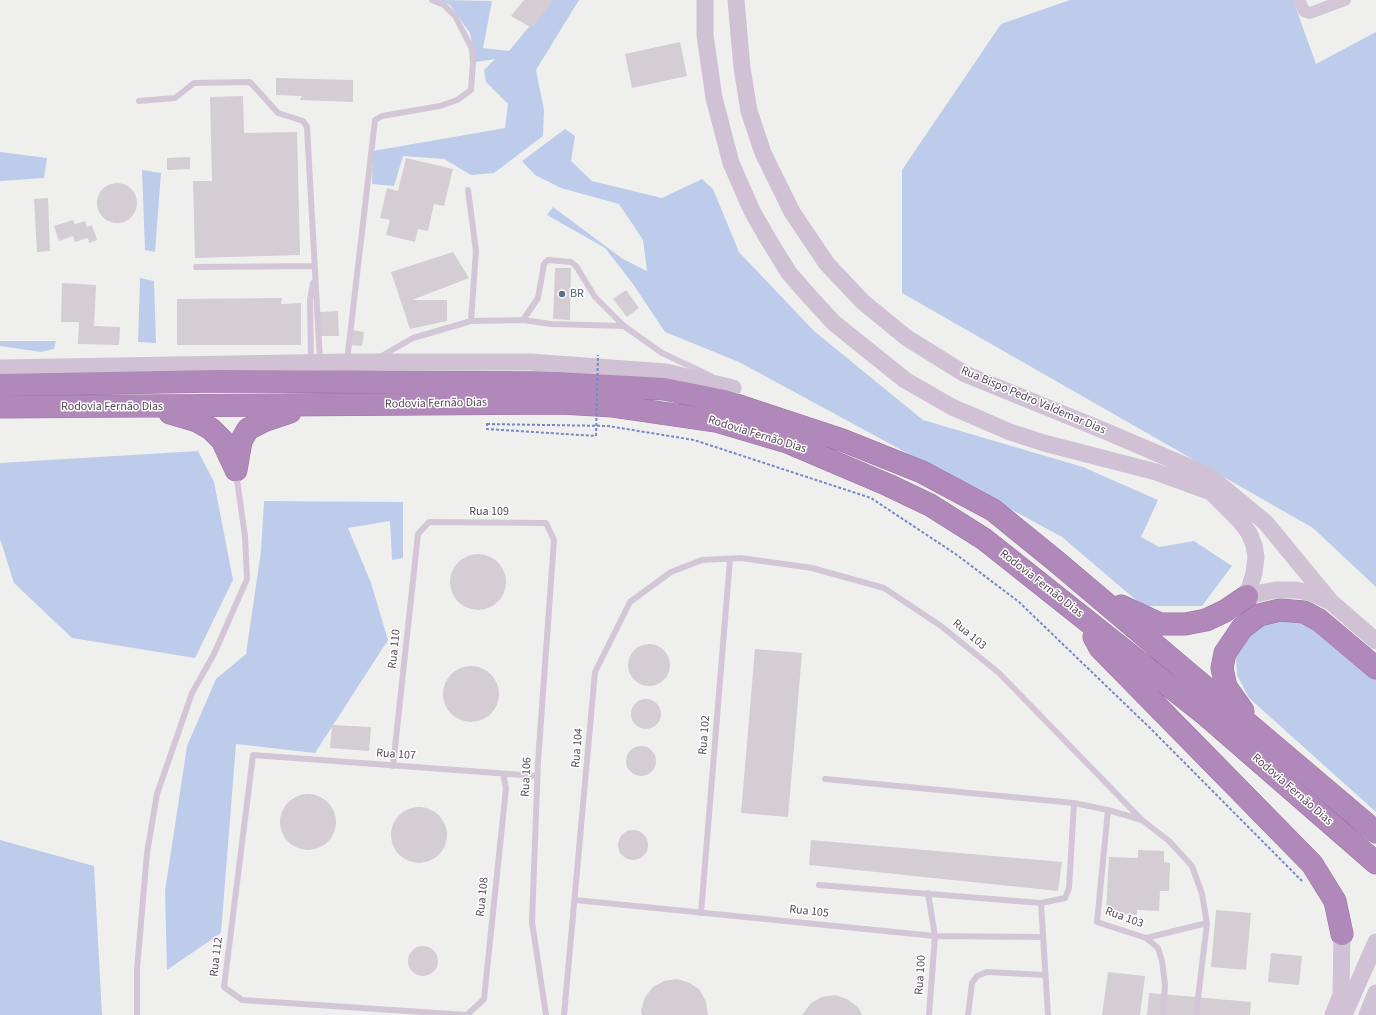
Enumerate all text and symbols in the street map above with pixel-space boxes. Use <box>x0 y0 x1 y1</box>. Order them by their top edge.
place label: BR <box>570 287 584 301</box>
marker: BR <box>557 289 567 299</box>
street label: Rua Bispo Pedro Valdemar Dias <box>958 364 1108 438</box>
street label: Rodovia Fernão Dias <box>385 396 487 412</box>
street label: Rodovia Fernão Dias <box>61 400 163 414</box>
street label: Rodovia Fernão Dias <box>706 413 808 457</box>
street label: Rua 109 <box>469 505 509 519</box>
street label: Rodovia Fernão Dias <box>996 547 1086 621</box>
street label: Rua 103 <box>949 617 989 653</box>
street label: Rua 110 <box>386 629 404 669</box>
street label: Rua 102 <box>696 715 714 755</box>
street label: Rua 104 <box>569 728 587 768</box>
street label: Rua 107 <box>376 746 416 764</box>
street label: Rodovia Fernão Dias <box>1249 751 1335 829</box>
street label: Rua 106 <box>519 757 535 797</box>
street label: Rua 108 <box>474 877 492 917</box>
street label: Rua 105 <box>789 903 829 921</box>
street label: Rua 103 <box>1103 904 1145 932</box>
street label: Rua 112 <box>207 936 227 978</box>
street label: Rua 100 <box>912 955 930 995</box>

